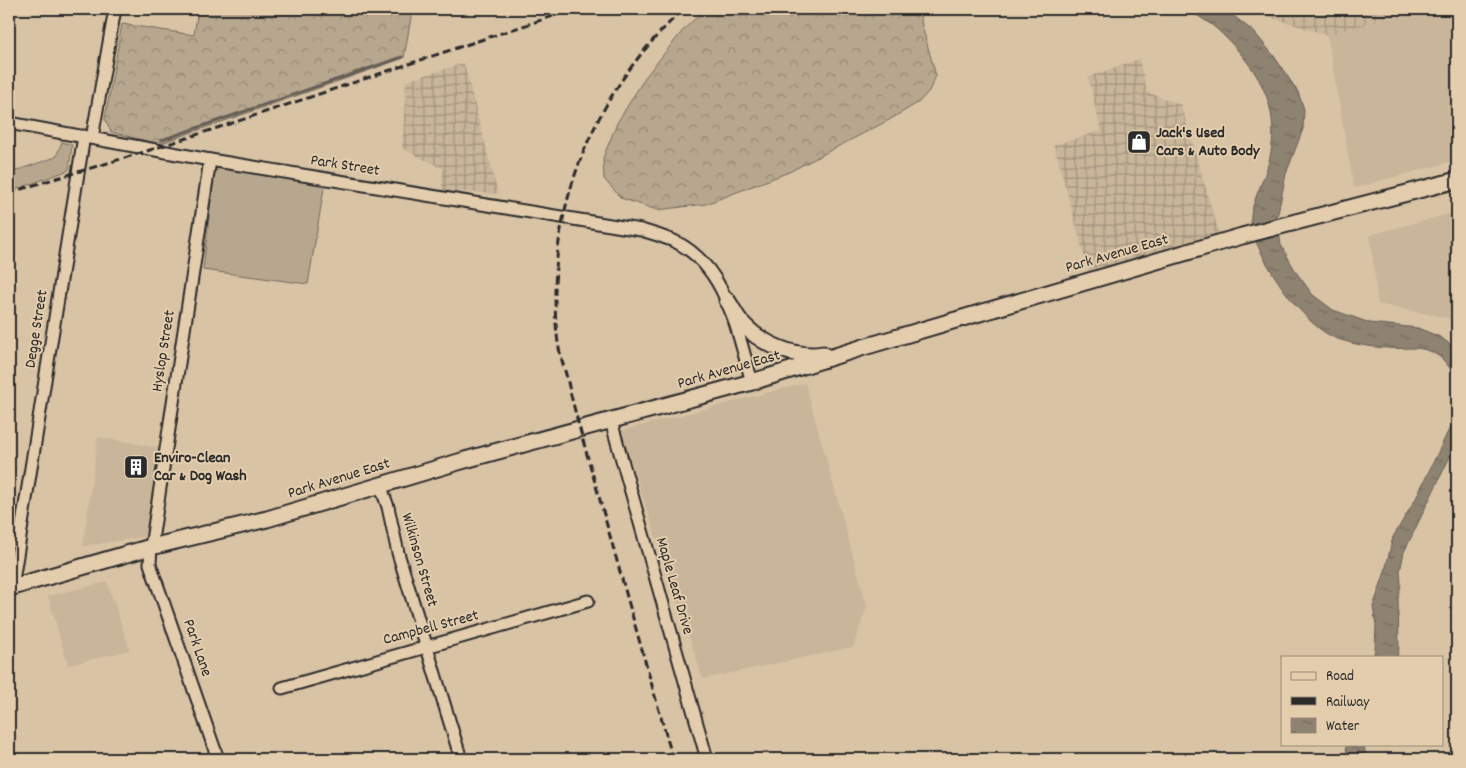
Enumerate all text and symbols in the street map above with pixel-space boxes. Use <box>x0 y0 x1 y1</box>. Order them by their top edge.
place label: Jack's Used Cars & Auto Body <box>1156 122 1261 163</box>
shop icon: Jack's Used Cars & Auto Body <box>1126 129 1152 155</box>
street label: Park Street <box>309 149 381 183</box>
street label: Park Avenue East <box>1063 228 1171 280</box>
street label: Degge Street <box>19 288 55 370</box>
street label: Hyslop Street <box>146 308 182 393</box>
street label: Park Avenue East <box>675 344 783 396</box>
place label: Enviro-Clean Car & Dog Wash <box>154 447 247 488</box>
street label: Park Avenue East <box>285 453 393 505</box>
building icon: Enviro-Clean Car & Dog Wash <box>123 454 149 480</box>
street label: Wilkinson Street <box>395 510 443 610</box>
street label: Maple Leaf Drive <box>649 535 699 637</box>
street label: Campbell Street <box>381 604 481 652</box>
street label: Park Lane <box>176 616 218 680</box>
legend <box>1281 656 1444 746</box>
text: Road <box>1326 666 1354 688</box>
text: Railway <box>1326 692 1370 714</box>
text: Water <box>1326 716 1360 738</box>

